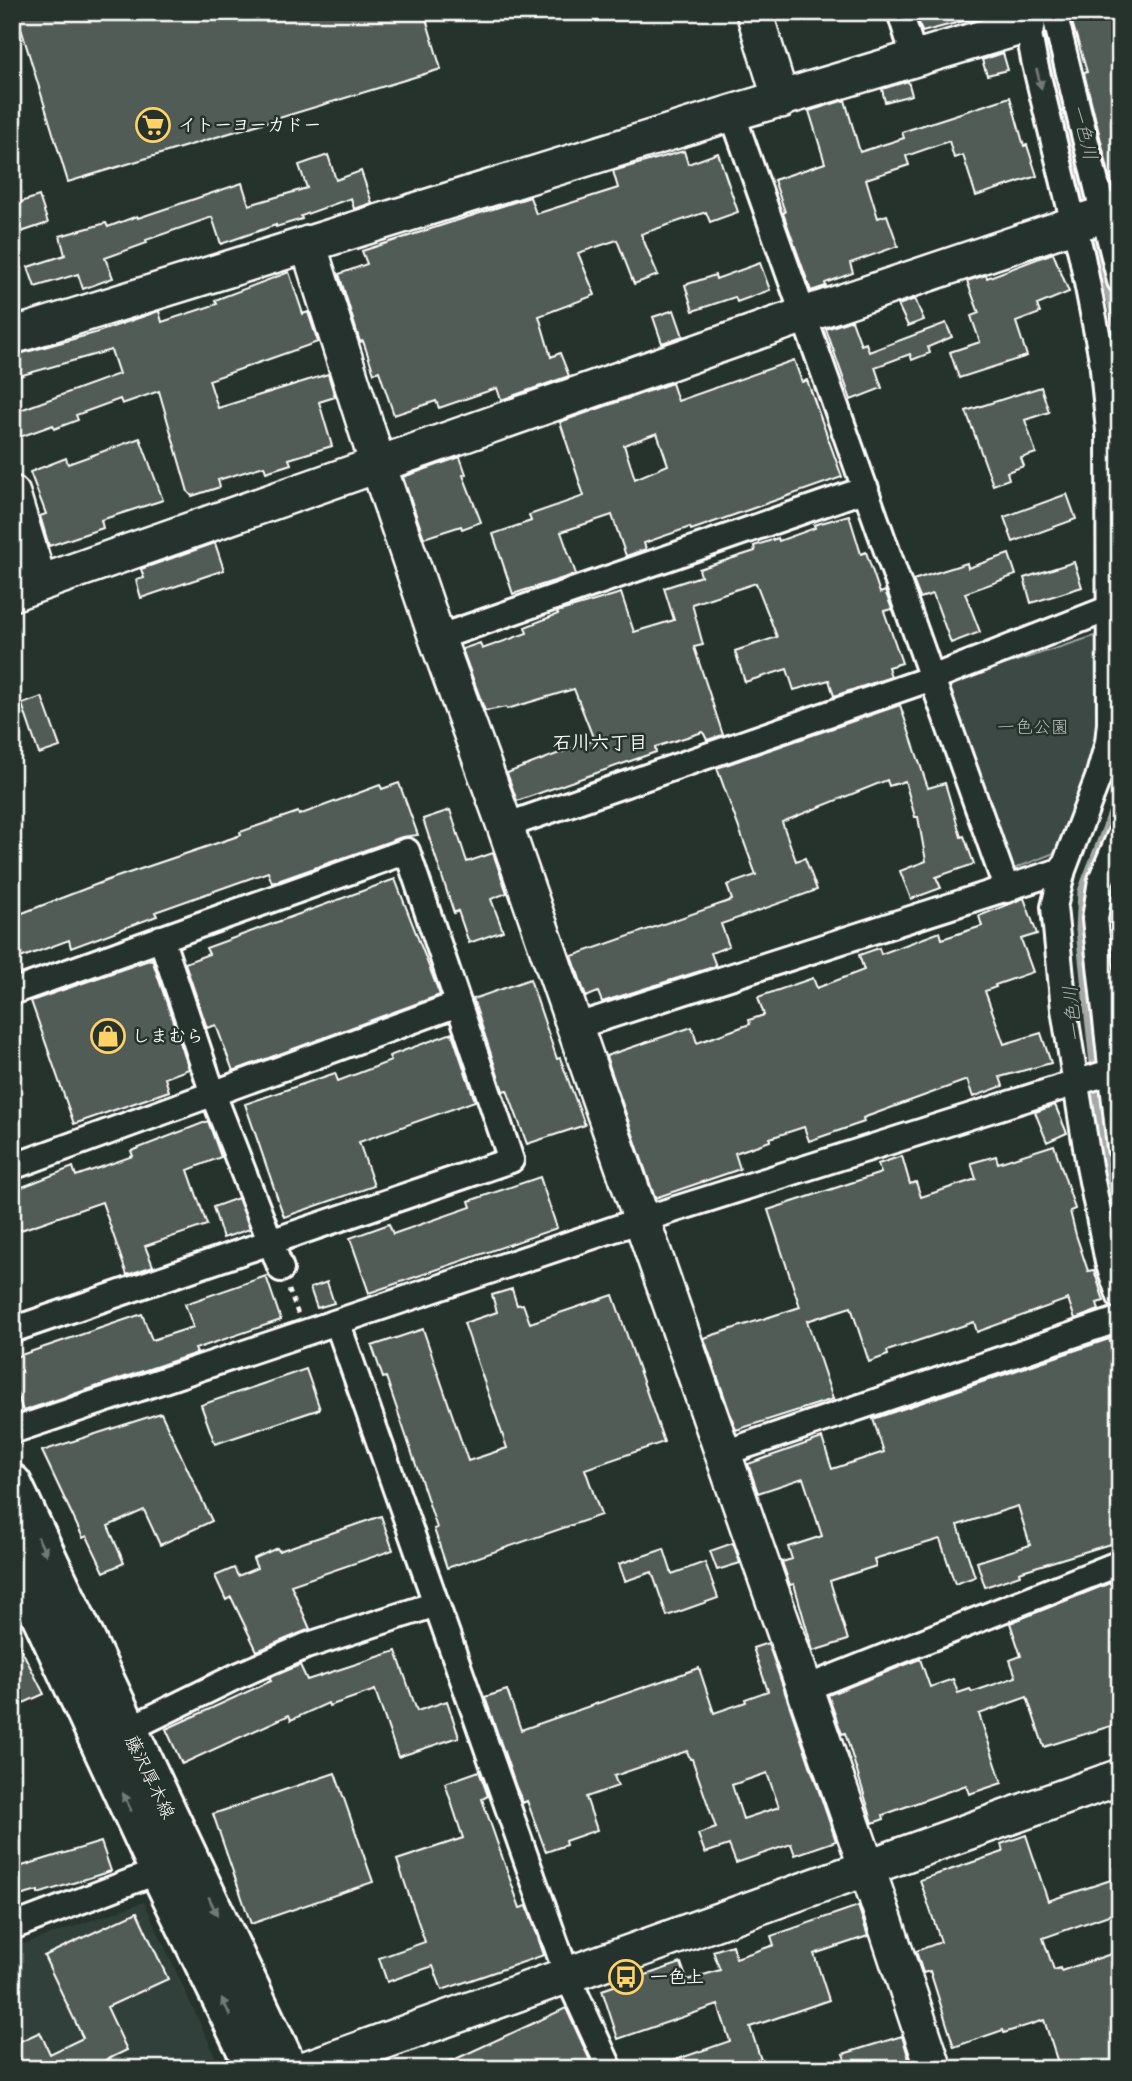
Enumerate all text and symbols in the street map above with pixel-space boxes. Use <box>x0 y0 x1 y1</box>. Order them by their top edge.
one-way arrow <box>1034 68 1045 90</box>
water label: 一色川 <box>1062 101 1105 164</box>
supermarket icon: イトーヨーカドー <box>134 106 172 144</box>
place label: イトーヨーカドー <box>178 112 321 141</box>
park label: 一色公園 <box>997 714 1069 743</box>
district label: 石川六丁目 <box>552 729 648 759</box>
water label: 一色川 <box>1056 984 1092 1044</box>
shop icon: しまむら <box>89 1017 127 1055</box>
place label: しまむら <box>132 1023 204 1052</box>
one-way arrow <box>36 1536 47 1556</box>
street label: 藤沢厚木線 <box>116 1731 181 1824</box>
one-way arrow <box>121 1792 133 1812</box>
one-way arrow <box>207 1896 218 1916</box>
bus stop icon: 一色上 <box>607 1958 645 1996</box>
place label: 一色上 <box>650 1964 704 1993</box>
one-way arrow <box>220 1997 231 2017</box>

